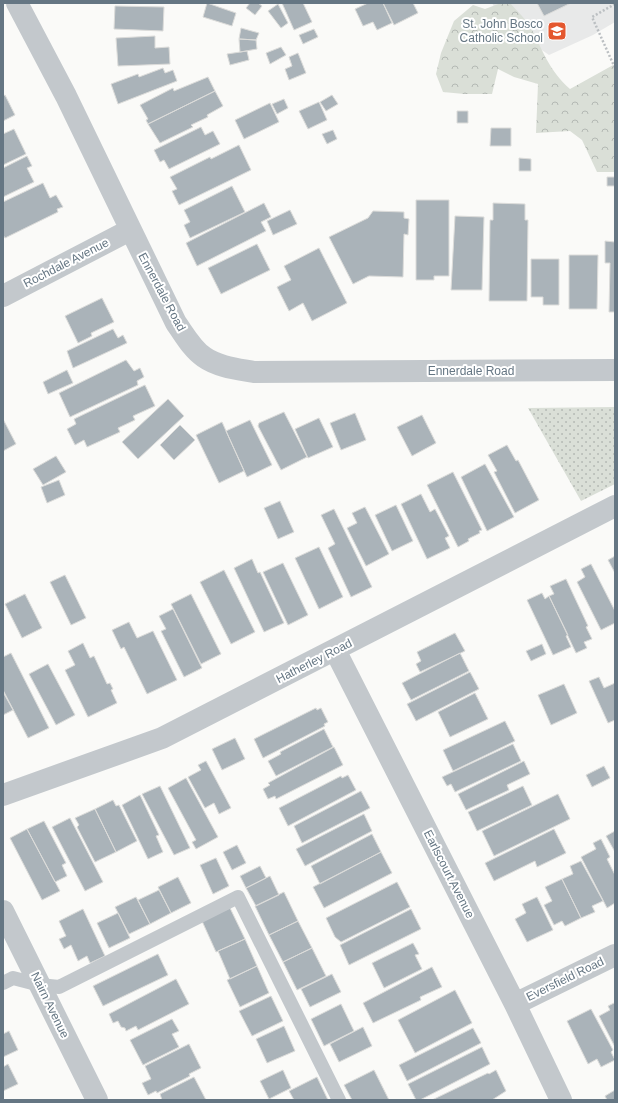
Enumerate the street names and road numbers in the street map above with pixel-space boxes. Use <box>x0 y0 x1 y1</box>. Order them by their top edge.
street label: Rochdale Avenue <box>21 235 111 291</box>
street label: Ennerdale Road <box>135 250 189 334</box>
street label: Ennerdale Road <box>428 364 514 378</box>
street label: Hatherley Road <box>274 636 354 686</box>
street label: Earlscourt Avenue <box>421 828 477 921</box>
street label: Eversfield Road <box>524 954 606 1004</box>
street label: Nairn Avenue <box>28 970 72 1041</box>

